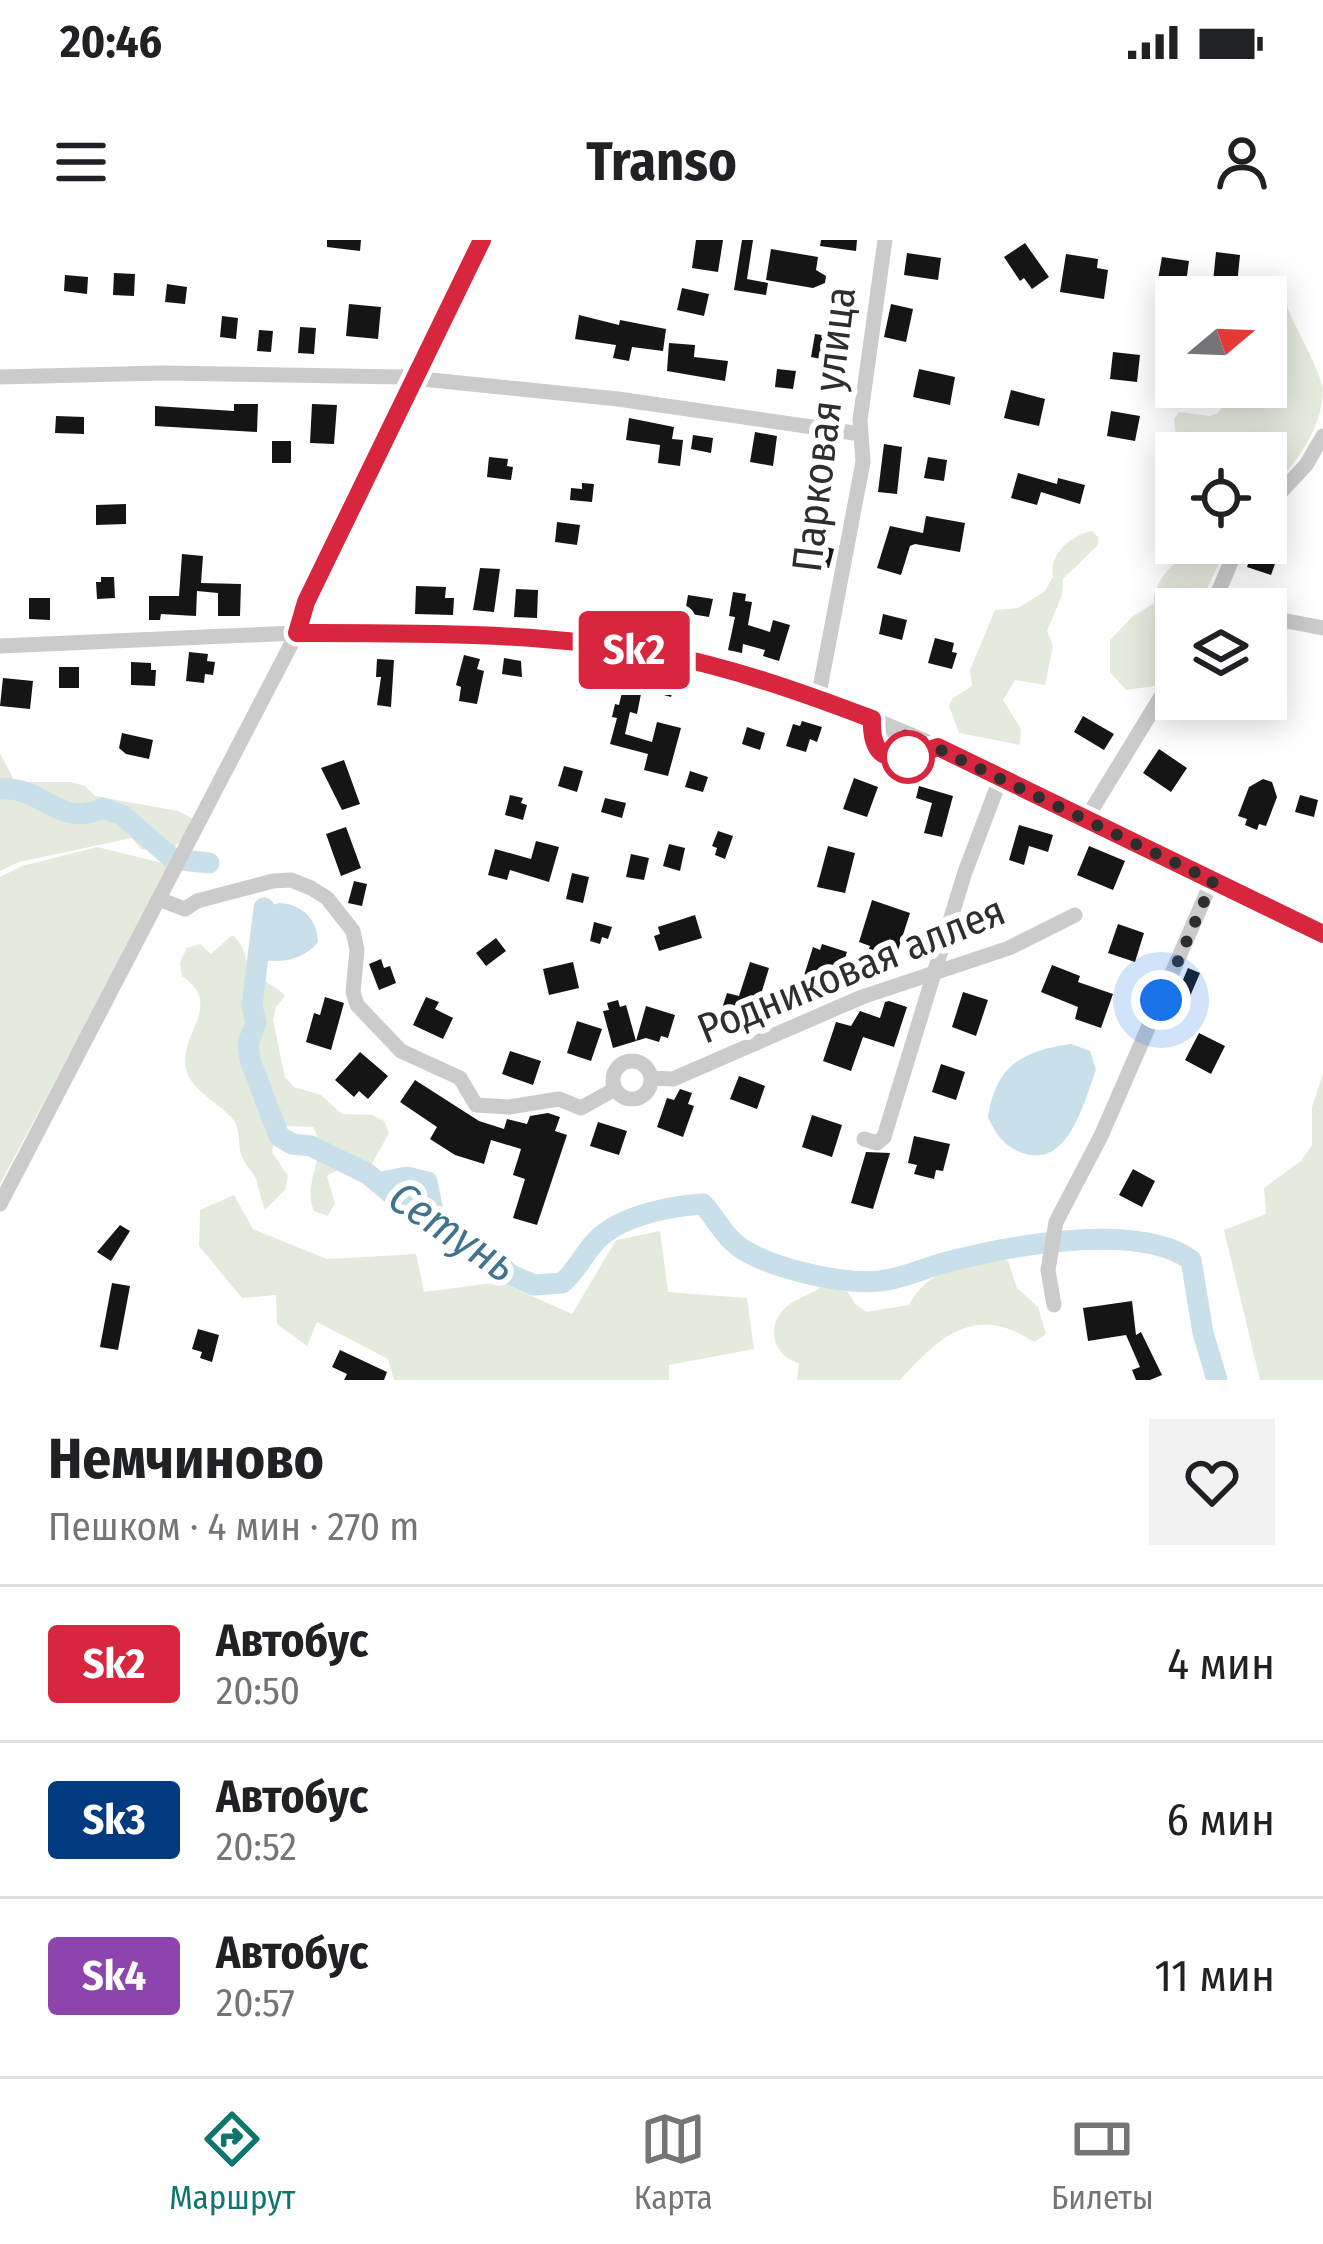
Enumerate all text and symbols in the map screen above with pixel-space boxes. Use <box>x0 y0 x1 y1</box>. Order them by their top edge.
text: 20:46 <box>60 15 162 69</box>
icon: menu <box>48 129 114 195</box>
icon: person <box>1209 129 1275 195</box>
text: Transo <box>586 130 737 194</box>
north arrow <box>1155 276 1287 408</box>
map controls <box>1155 276 1287 720</box>
street label: Парковая улица <box>782 284 866 575</box>
button: locate <box>1155 432 1287 564</box>
button: layers <box>1155 588 1287 720</box>
line badge: Sk2 <box>565 611 703 689</box>
text: Sk2 <box>603 625 665 675</box>
unlabelled marker <box>883 732 933 782</box>
street label: Родниковая аллея <box>691 886 1012 1054</box>
your location <box>1131 970 1191 1030</box>
water label: Сетунь <box>379 1170 526 1294</box>
button: heart <box>1149 1419 1275 1545</box>
text: Немчиново <box>48 1425 324 1493</box>
text: Пешком · 4 мин · 270 m <box>48 1504 419 1550</box>
text: Автобус <box>216 1614 368 1668</box>
text: 4 мин <box>1167 1637 1275 1691</box>
text: Sk2 <box>83 1639 145 1689</box>
text: 20:50 <box>216 1668 300 1714</box>
text: Автобус <box>216 1770 368 1824</box>
text: 6 мин <box>1167 1793 1275 1847</box>
text: Sk3 <box>82 1795 146 1845</box>
text: 20:52 <box>216 1824 297 1870</box>
text: Автобус <box>216 1926 368 1980</box>
text: 11 мин <box>1154 1949 1275 2003</box>
text: Sk4 <box>82 1951 146 2001</box>
text: 20:57 <box>216 1980 295 2026</box>
tab: Маршрут <box>169 2106 295 2218</box>
tab: Карта <box>634 2106 713 2218</box>
tab: Билеты <box>1051 2106 1154 2218</box>

